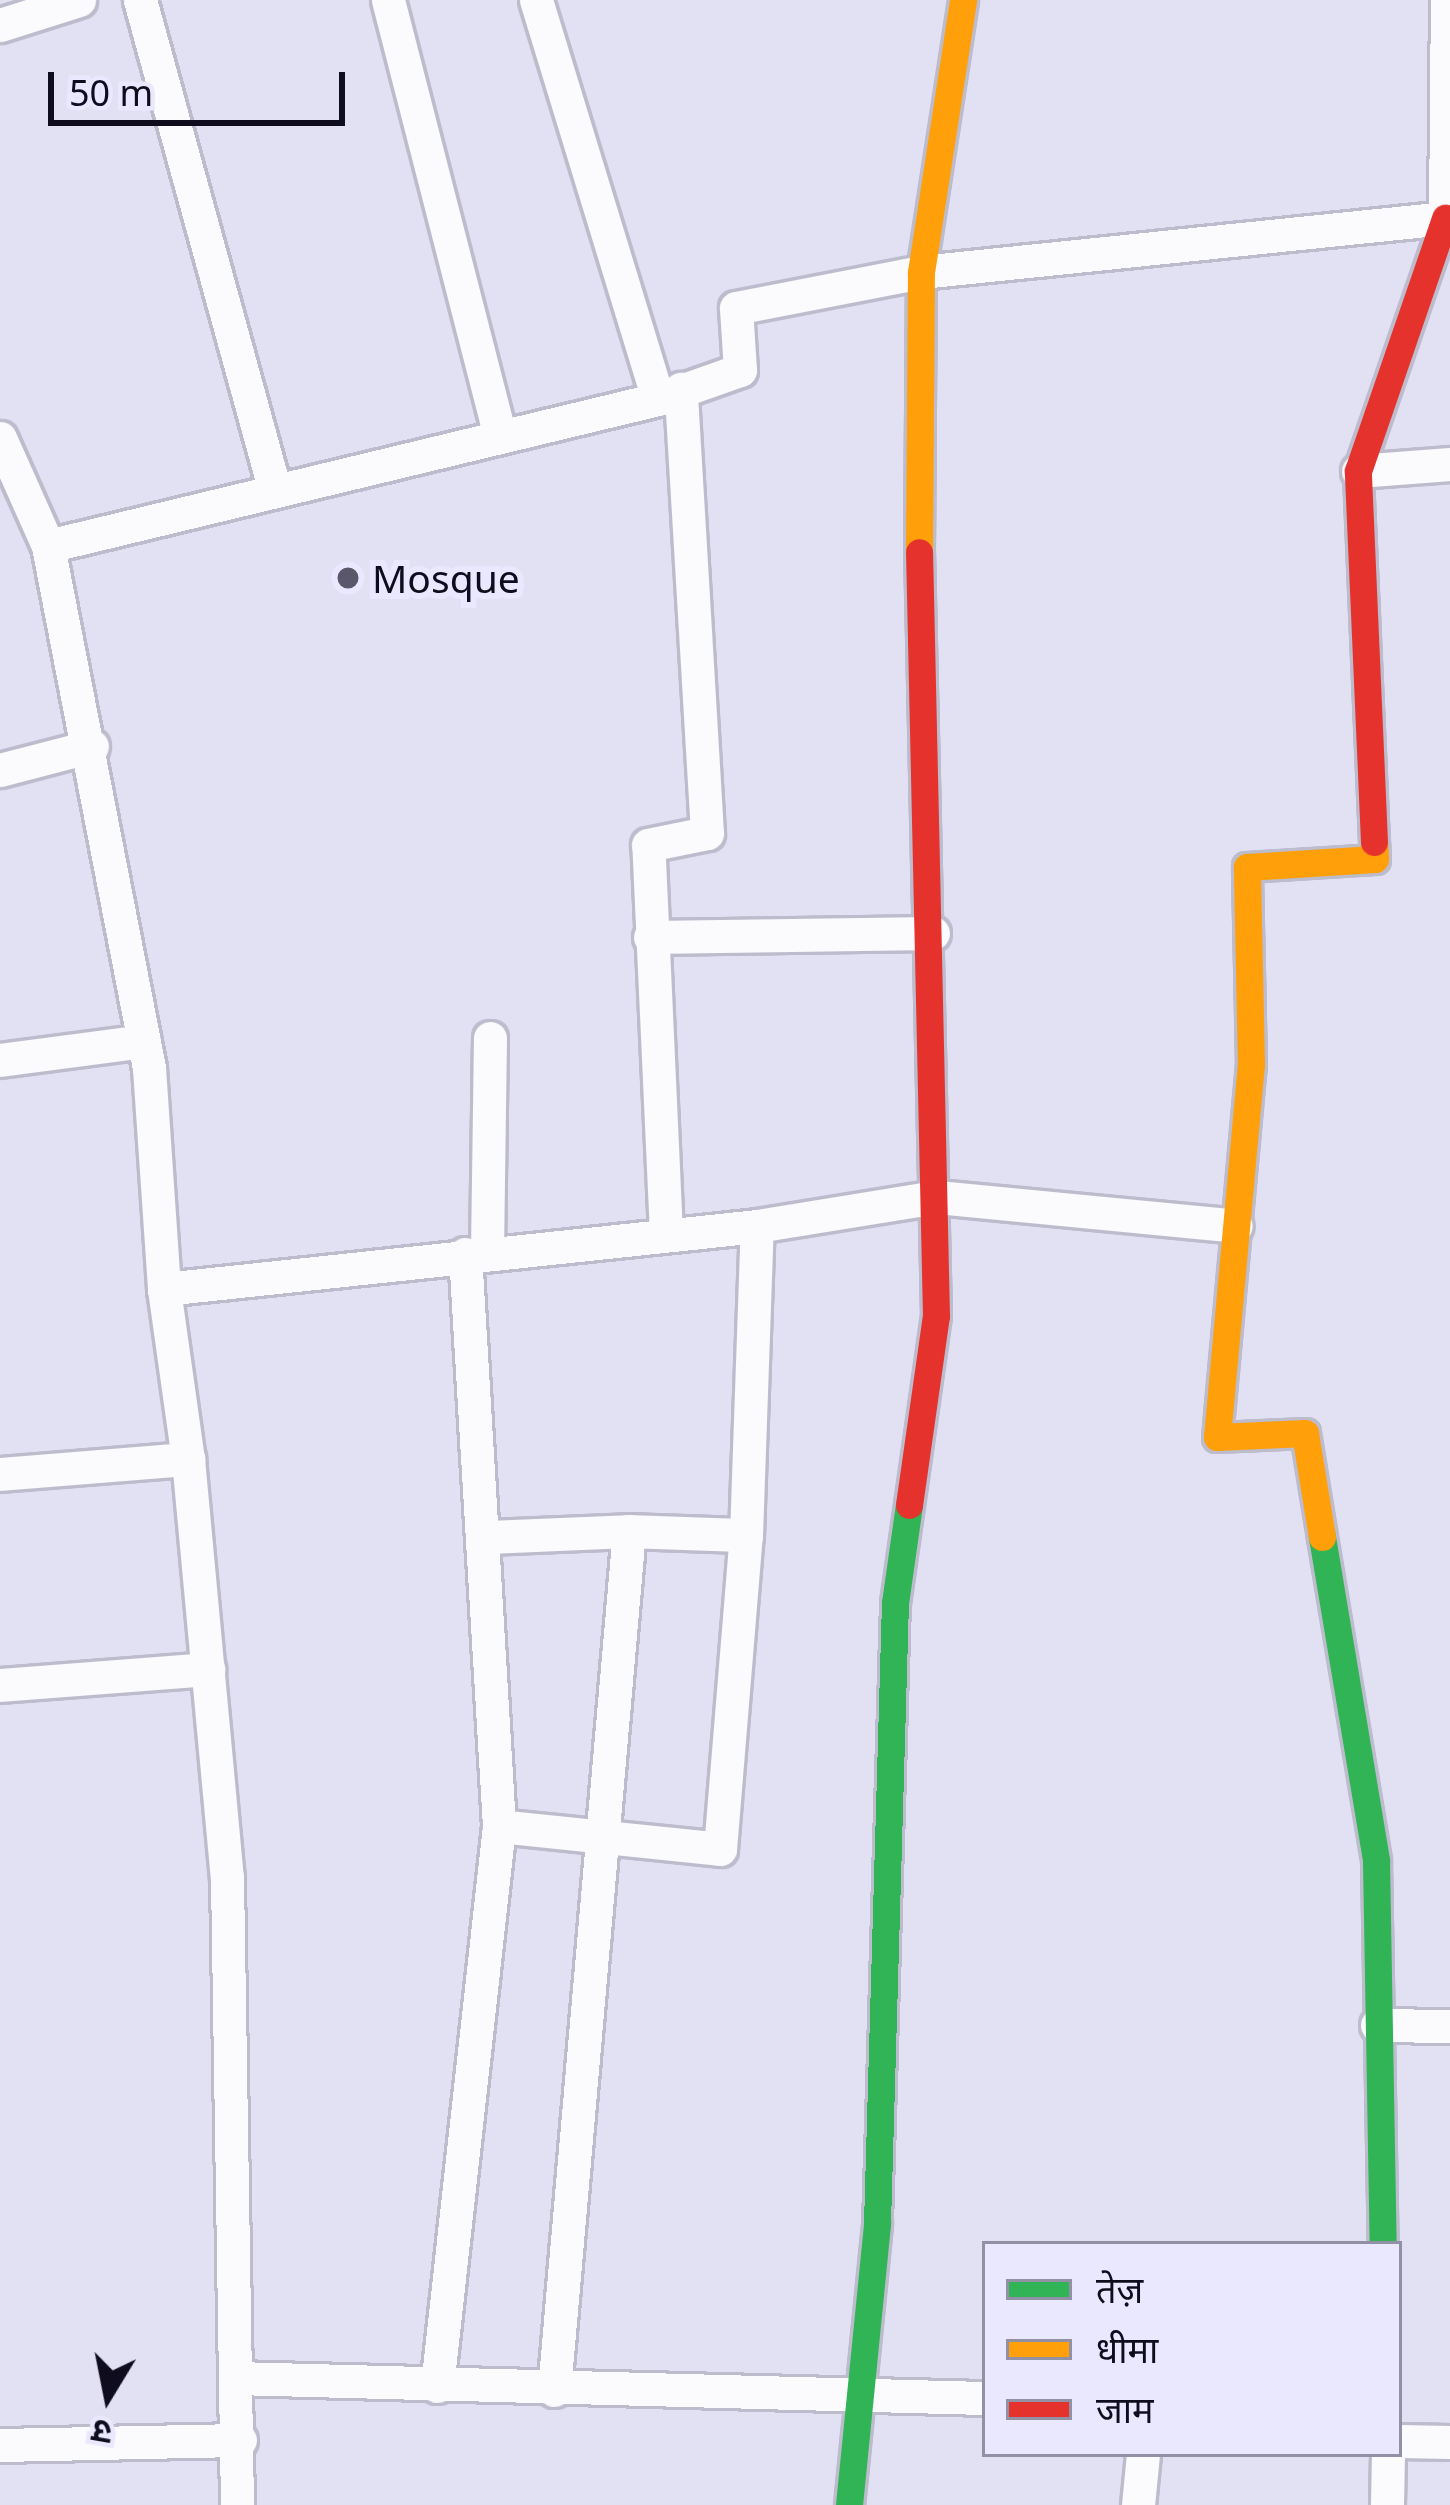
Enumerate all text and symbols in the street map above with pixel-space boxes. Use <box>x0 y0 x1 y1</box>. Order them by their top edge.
scale bar <box>54 48 351 122</box>
text: 50 m <box>69 68 153 117</box>
place label: Mosque <box>372 555 520 601</box>
marker: Mosque <box>335 565 361 591</box>
legend <box>982 2241 1402 2457</box>
text: तेज़ <box>1096 2265 1143 2314</box>
text: धीमा <box>1096 2325 1158 2374</box>
north arrow <box>48 2337 168 2457</box>
text: जाम <box>1096 2385 1154 2434</box>
text: उ <box>88 2409 115 2457</box>

